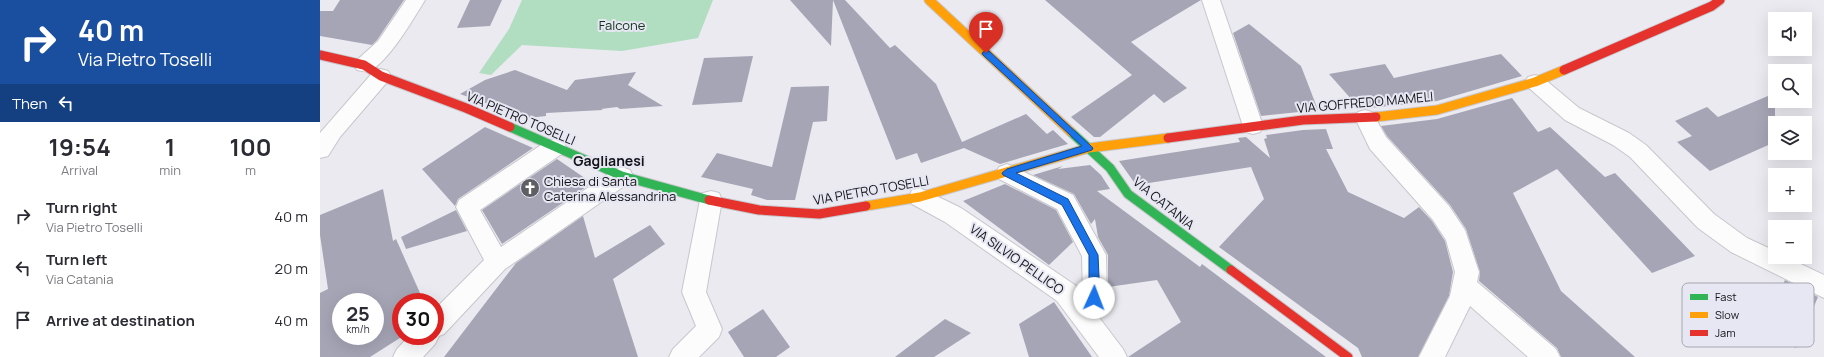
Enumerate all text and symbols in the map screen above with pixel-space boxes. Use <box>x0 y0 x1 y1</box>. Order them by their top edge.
text: 40 m <box>78 11 144 49</box>
pin <box>969 12 1003 53</box>
map controls <box>1768 12 1812 264</box>
button: sound <box>1768 12 1812 56</box>
icon: right <box>12 16 64 68</box>
park label: Falcone <box>599 16 646 34</box>
icon: arrive <box>975 18 997 40</box>
text: Via Pietro Toselli <box>78 47 212 71</box>
button: search <box>1768 64 1812 108</box>
street label: VIA PIETRO TOSELLI <box>464 87 578 149</box>
street label: VIA GOFFREDO MAMELI <box>1296 87 1434 117</box>
icon: left <box>55 92 77 114</box>
text: Then <box>12 93 47 114</box>
button: layers <box>1768 116 1812 160</box>
text: 19:54 <box>48 130 111 163</box>
text: 1 <box>165 130 175 163</box>
text: 100 <box>229 130 272 163</box>
district label: Gaglianesi <box>573 151 645 170</box>
text: Arrival <box>61 161 98 179</box>
text: min <box>159 161 181 179</box>
text: m <box>245 161 256 179</box>
button: + <box>1768 168 1812 212</box>
street label: VIA PIETRO TOSELLI <box>812 171 930 209</box>
place label: Chiesa di Santa Caterina Alessandrina <box>544 172 676 205</box>
street label: VIA CATANIA <box>1130 173 1198 233</box>
church icon: Chiesa di Santa Caterina Alessandrina <box>519 177 541 199</box>
text: Turn right <box>46 197 117 218</box>
icon: right <box>12 205 34 227</box>
text: 40 m <box>274 206 308 227</box>
text: Via Pietro Toselli <box>46 218 143 236</box>
street label: VIA SILVIO PELLICO <box>966 220 1068 299</box>
button: − <box>1768 220 1812 264</box>
text: Turn left <box>46 249 108 270</box>
icon: left <box>12 257 34 279</box>
text: 20 m <box>275 258 308 279</box>
text: Via Catania <box>46 270 113 288</box>
position arrow <box>1073 277 1115 319</box>
legend <box>1682 283 1814 347</box>
text: Fast <box>1715 289 1737 304</box>
speed limit sign: 30 <box>392 293 444 345</box>
text: 25 <box>346 300 370 327</box>
text: Slow <box>1715 307 1740 322</box>
icon: arrive <box>12 309 34 331</box>
text: Arrive at destination <box>46 310 195 331</box>
text: 40 m <box>274 310 308 331</box>
text: km/h <box>346 322 370 336</box>
text: Jam <box>1715 325 1736 340</box>

